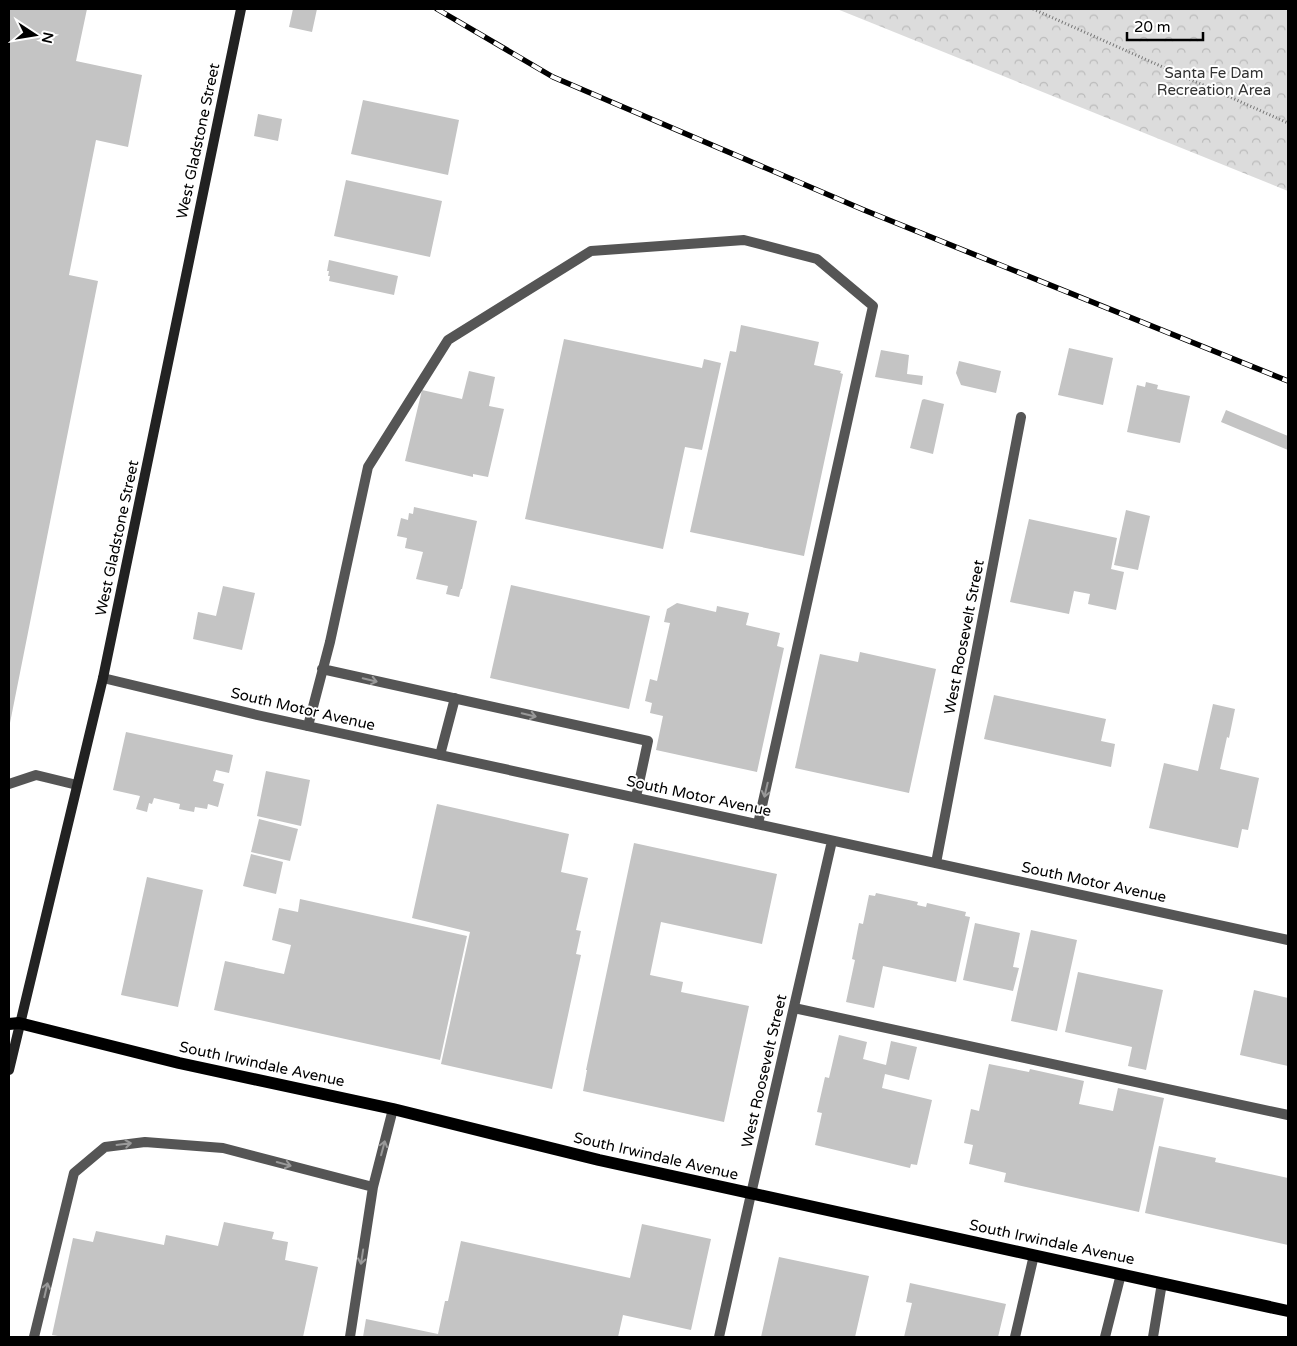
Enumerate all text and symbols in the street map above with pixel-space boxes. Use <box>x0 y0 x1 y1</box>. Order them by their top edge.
north arrow <box>10 10 60 60</box>
scale bar <box>1127 10 1203 42</box>
text: 20 m <box>1134 18 1171 36</box>
text: N <box>38 30 57 45</box>
street label: West Gladstone Street <box>173 61 223 221</box>
park label: Santa Fe Dam Recreation Area <box>1157 64 1271 99</box>
street label: West Gladstone Street <box>92 458 142 618</box>
street label: West Roosevelt Street <box>940 558 988 716</box>
one-way arrow <box>362 675 378 685</box>
street label: South Motor Avenue <box>229 684 377 734</box>
one-way arrow <box>520 711 536 720</box>
street label: South Motor Avenue <box>625 772 773 820</box>
one-way arrow <box>761 782 770 798</box>
street label: South Motor Avenue <box>1020 858 1168 906</box>
street label: West Roosevelt Street <box>738 992 790 1149</box>
street label: South Irwindale Avenue <box>178 1038 346 1090</box>
street label: South Irwindale Avenue <box>572 1128 740 1184</box>
one-way arrow <box>115 1139 131 1149</box>
one-way arrow <box>379 1141 388 1157</box>
one-way arrow <box>275 1160 291 1169</box>
street label: South Irwindale Avenue <box>968 1216 1136 1268</box>
one-way arrow <box>357 1248 367 1264</box>
one-way arrow <box>42 1282 51 1298</box>

